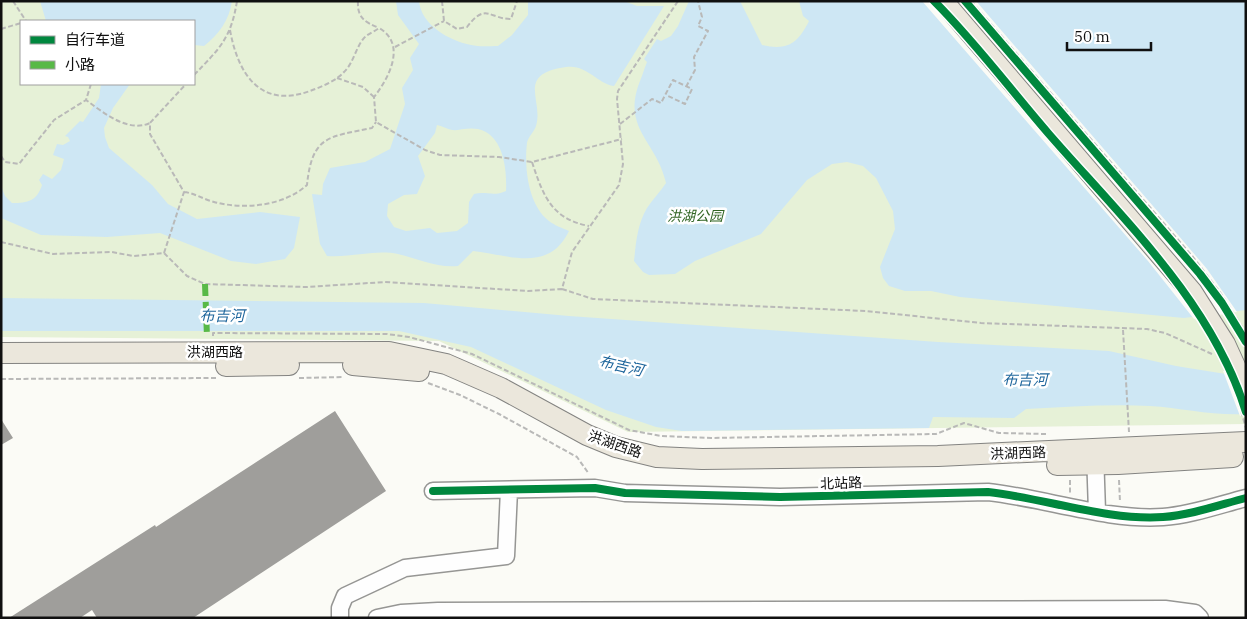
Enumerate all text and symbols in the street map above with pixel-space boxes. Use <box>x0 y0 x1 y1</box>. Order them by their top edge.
legend <box>20 20 195 85</box>
scale bar <box>1067 20 1151 52</box>
text: 50 m <box>1074 27 1110 46</box>
text: 自行车道 <box>65 30 125 49</box>
text: 小路 <box>65 55 95 74</box>
park label: 洪湖公园 <box>667 207 725 225</box>
water label: 布吉河 <box>199 306 247 325</box>
street label: 洪湖西路 <box>187 343 243 361</box>
water label: 布吉河 <box>597 351 648 381</box>
water label: 布吉河 <box>1002 370 1050 389</box>
street label: 洪湖西路 <box>586 426 644 462</box>
street label: 洪湖西路 <box>990 443 1046 463</box>
street label: 北站路 <box>820 473 862 493</box>

